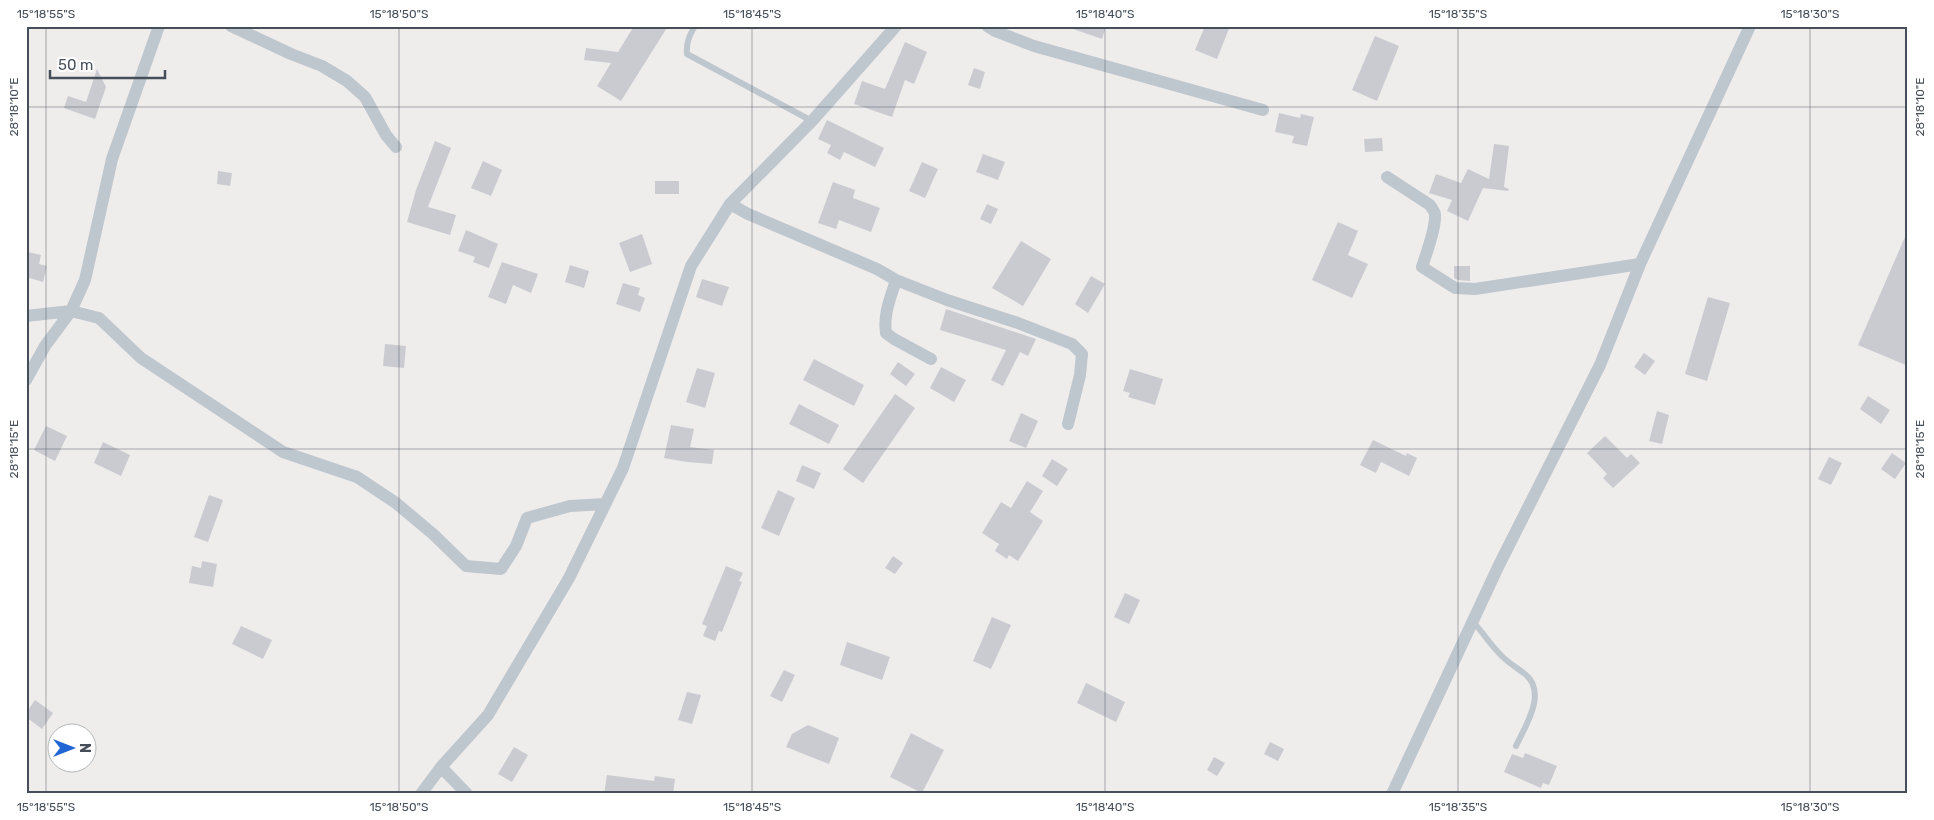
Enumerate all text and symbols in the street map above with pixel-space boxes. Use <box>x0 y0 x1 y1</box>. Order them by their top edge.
text: 15°18'55"S <box>17 7 75 21</box>
text: 15°18'50"S <box>369 7 429 21</box>
text: 15°18'45"S <box>723 7 781 21</box>
text: 15°18'40"S <box>1076 7 1134 21</box>
text: 15°18'35"S <box>1429 7 1487 21</box>
text: 15°18'30"S <box>1780 7 1840 21</box>
scale bar <box>50 48 165 80</box>
text: 50 m <box>58 56 93 74</box>
text: 28°18'10"E <box>7 77 21 137</box>
text: 28°18'10"E <box>1913 77 1927 137</box>
text: 28°18'15"E <box>7 420 21 478</box>
text: 28°18'15"E <box>1913 420 1927 478</box>
north arrow <box>48 722 98 772</box>
text: N <box>76 743 93 753</box>
text: 15°18'55"S <box>17 800 75 814</box>
text: 15°18'50"S <box>369 800 429 814</box>
text: 15°18'45"S <box>723 800 781 814</box>
text: 15°18'40"S <box>1076 800 1134 814</box>
text: 15°18'35"S <box>1429 800 1487 814</box>
text: 15°18'30"S <box>1780 800 1840 814</box>

